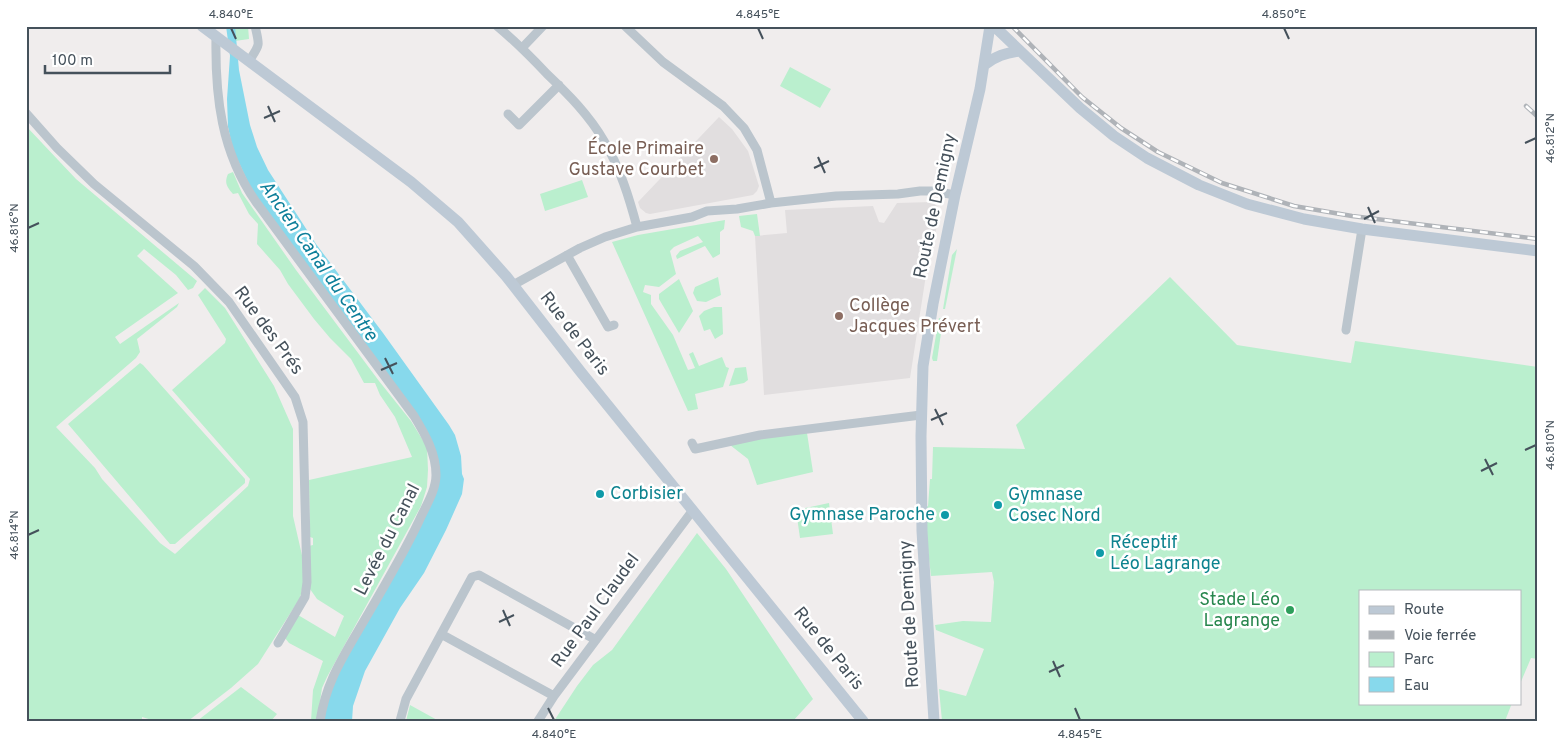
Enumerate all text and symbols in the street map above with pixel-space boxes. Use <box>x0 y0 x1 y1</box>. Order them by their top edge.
text: 4.840°E <box>209 7 253 23</box>
text: 4.845°E <box>736 7 780 23</box>
text: 4.850°E <box>1262 7 1306 23</box>
scale bar <box>45 42 170 74</box>
text: 100 m <box>52 52 93 71</box>
text: 46.812°N <box>1543 113 1559 163</box>
street label: Route de Demigny <box>909 131 963 281</box>
place label: École Primaire Gustave Courbet <box>568 136 704 182</box>
marker: École Primaire Gustave Courbet <box>708 153 720 165</box>
water label: Ancien Canal du Centre <box>253 176 383 346</box>
text: 46.816°N <box>7 203 23 253</box>
street label: Rue des Prés <box>228 282 308 380</box>
street label: Rue de Paris <box>534 287 614 381</box>
place label: Collège Jacques Prévert <box>849 295 981 339</box>
marker: Collège Jacques Prévert <box>833 310 845 322</box>
text: 46.810°N <box>1543 420 1559 470</box>
street label: Levée du Canal <box>350 480 426 600</box>
place label: Corbisier <box>610 483 683 506</box>
place label: Gymnase Cosec Nord <box>1008 484 1101 528</box>
marker: Corbisier <box>594 488 606 500</box>
marker: Gymnase Cosec Nord <box>992 499 1004 511</box>
place label: Gymnase Paroche <box>789 504 935 527</box>
marker: Gymnase Paroche <box>939 509 951 521</box>
text: 46.814°N <box>7 510 23 560</box>
place label: Réceptif Léo Lagrange <box>1110 532 1221 576</box>
street label: Route de Demigny <box>895 540 925 688</box>
marker: Réceptif Léo Lagrange <box>1094 547 1106 559</box>
street label: Rue Paul Claudel <box>547 549 645 673</box>
place label: Stade Léo Lagrange <box>1199 589 1280 633</box>
legend <box>1359 590 1522 704</box>
text: Route <box>1404 601 1444 620</box>
street label: Rue de Paris <box>788 603 868 695</box>
marker: Stade Léo Lagrange <box>1284 604 1296 616</box>
text: Voie ferrée <box>1404 627 1476 646</box>
text: Parc <box>1404 651 1434 670</box>
text: Eau <box>1404 677 1429 696</box>
text: 4.840°E <box>532 727 576 743</box>
text: 4.845°E <box>1058 727 1102 743</box>

